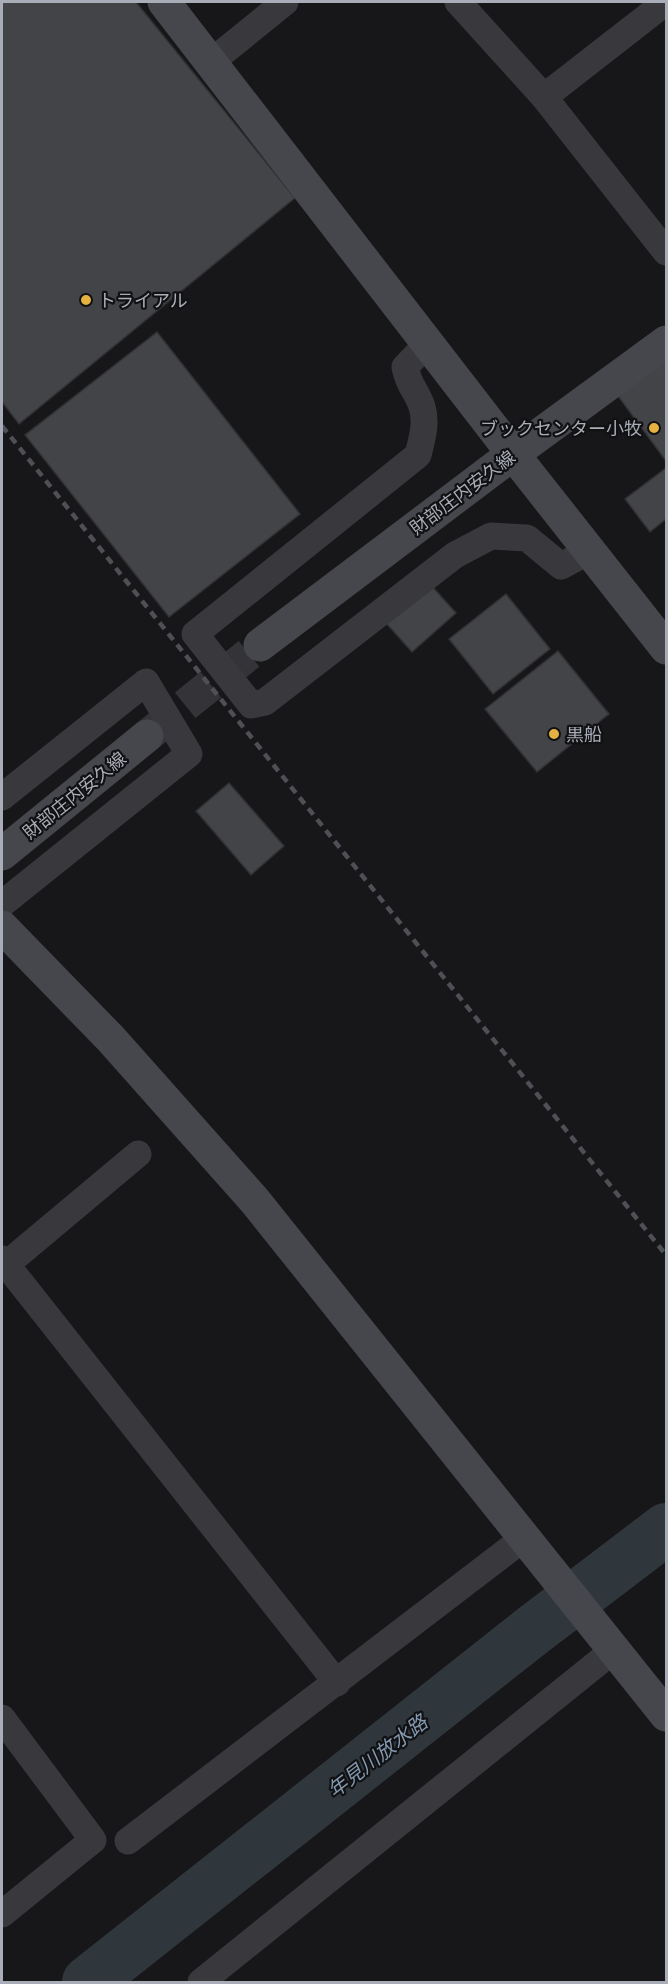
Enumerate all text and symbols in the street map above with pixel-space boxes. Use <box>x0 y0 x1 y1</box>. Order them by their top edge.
place label: トライアル <box>98 290 188 310</box>
marker: トライアル <box>79 293 93 307</box>
place label: ブックセンター小牧 <box>480 418 642 438</box>
marker: ブックセンター小牧 <box>647 421 661 435</box>
street label: 財部庄内安久線 <box>406 446 518 538</box>
place label: 黒船 <box>566 724 602 744</box>
marker: 黒船 <box>547 727 561 741</box>
street label: 財部庄内安久線 <box>19 748 129 842</box>
water label: 年見川放水路 <box>323 1709 433 1802</box>

